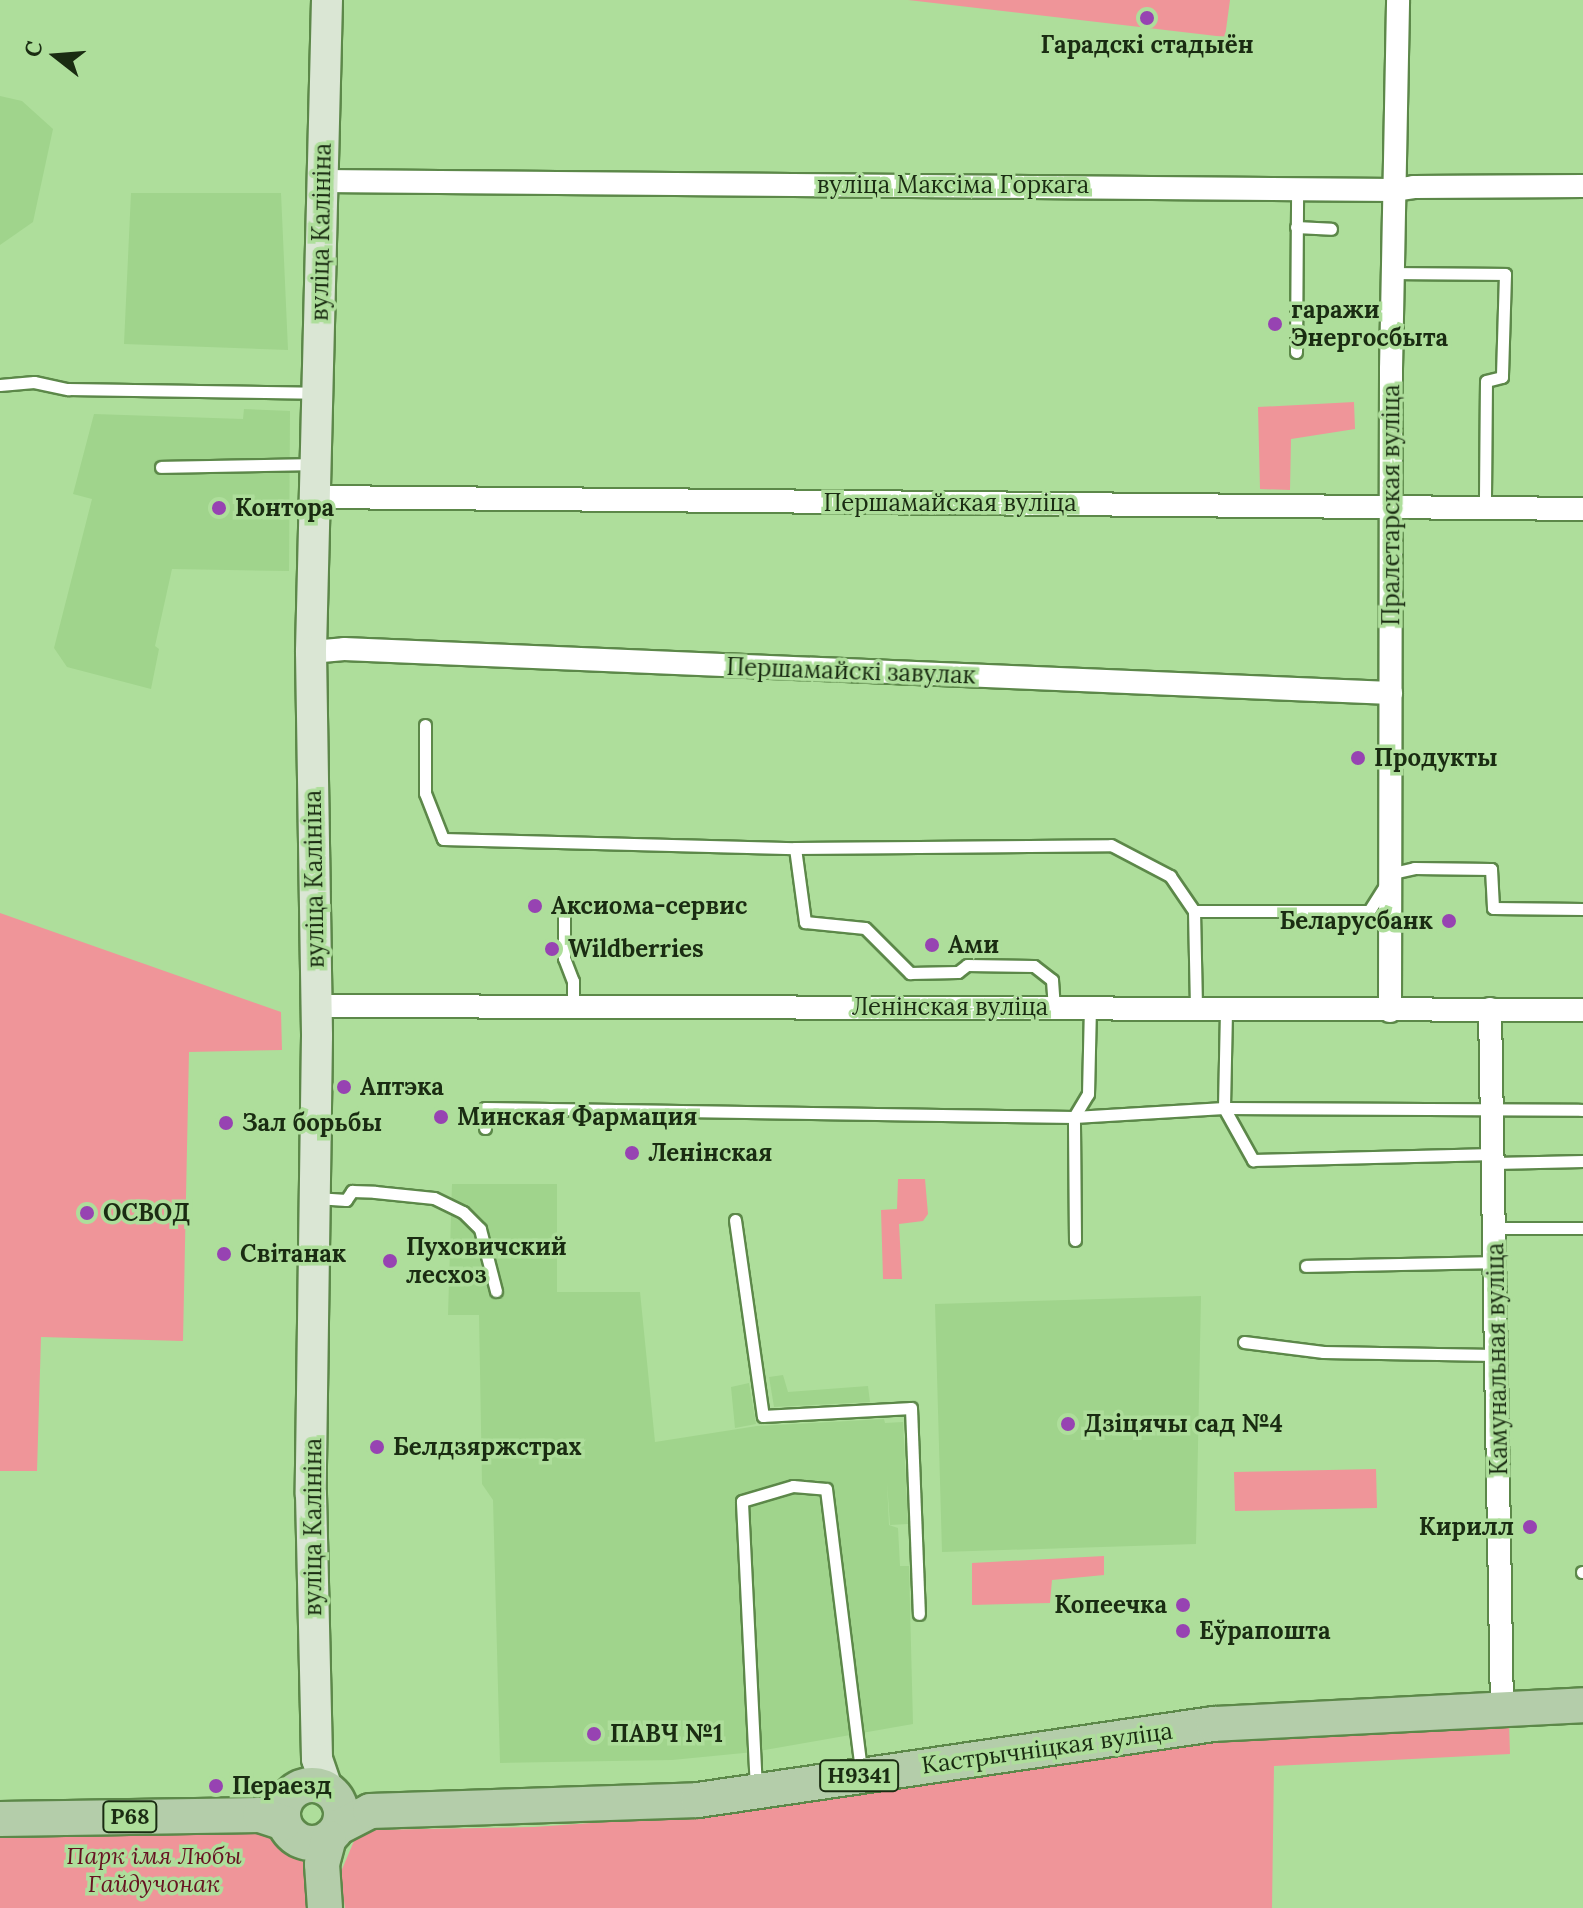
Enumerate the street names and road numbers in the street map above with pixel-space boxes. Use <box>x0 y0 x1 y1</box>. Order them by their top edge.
street label: вуліца Калініна <box>305 143 337 321</box>
street label: вуліца Максіма Горкага <box>817 171 1089 199</box>
street label: Пралетарская вуліца <box>1377 384 1405 626</box>
street label: Першамайская вуліца <box>823 489 1077 517</box>
street label: Першамайскі завулак <box>726 652 976 690</box>
street label: вуліца Калініна <box>298 790 330 968</box>
street label: Ленінская вуліца <box>852 993 1048 1021</box>
street label: Камунальная вуліца <box>1481 1242 1513 1476</box>
street label: вуліца Калініна <box>299 1438 327 1616</box>
street label: Кастрычніцкая вуліца <box>920 1716 1174 1780</box>
road number: Н9341 <box>819 1758 899 1794</box>
road number: Р68 <box>102 1799 158 1835</box>

